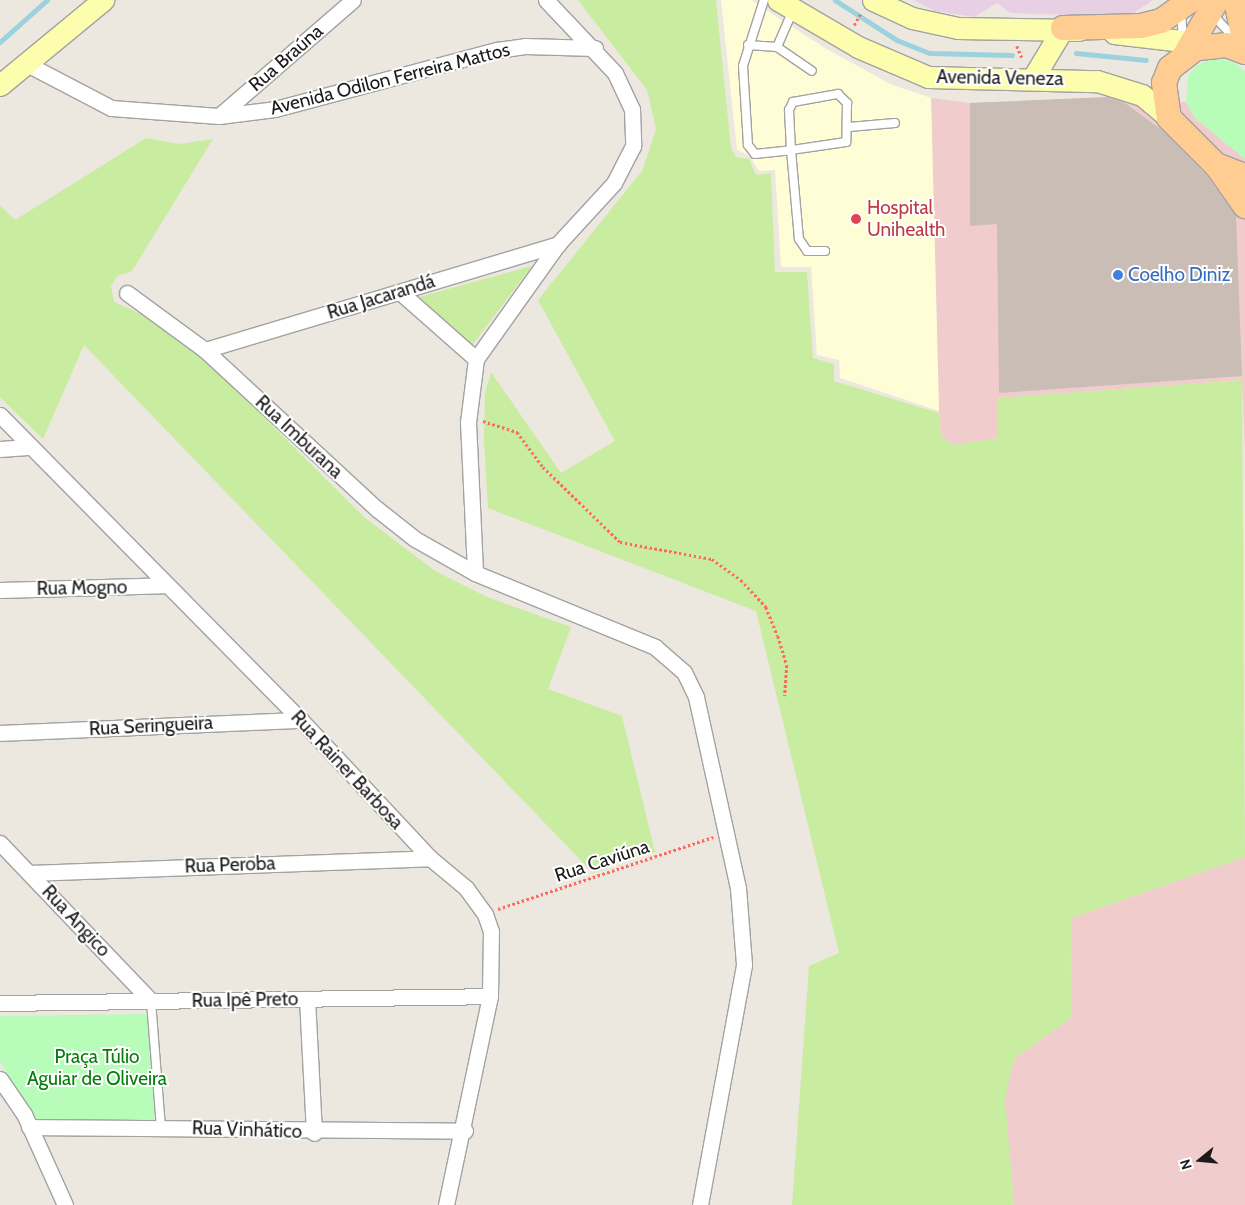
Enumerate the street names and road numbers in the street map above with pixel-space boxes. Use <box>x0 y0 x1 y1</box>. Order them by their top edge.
street label: Rua Braúna <box>244 20 328 96</box>
street label: Avenida Odilon Ferreira Mattos <box>268 38 512 120</box>
street label: Avenida Veneza <box>936 65 1064 91</box>
street label: Rua Jacarandá <box>324 270 438 324</box>
street label: Rua Imburana <box>251 391 347 483</box>
street label: Rua Mogno <box>36 576 128 600</box>
street label: Rua Rainer Barbosa <box>286 706 408 834</box>
street label: Rua Seringueira <box>88 711 214 741</box>
street label: Rua Caviúna <box>552 835 652 887</box>
street label: Rua Peroba <box>184 852 276 878</box>
street label: Rua Angico <box>37 880 115 962</box>
street label: Rua Ipê Preto <box>191 988 299 1012</box>
street label: Rua Vinhático <box>192 1117 302 1143</box>

